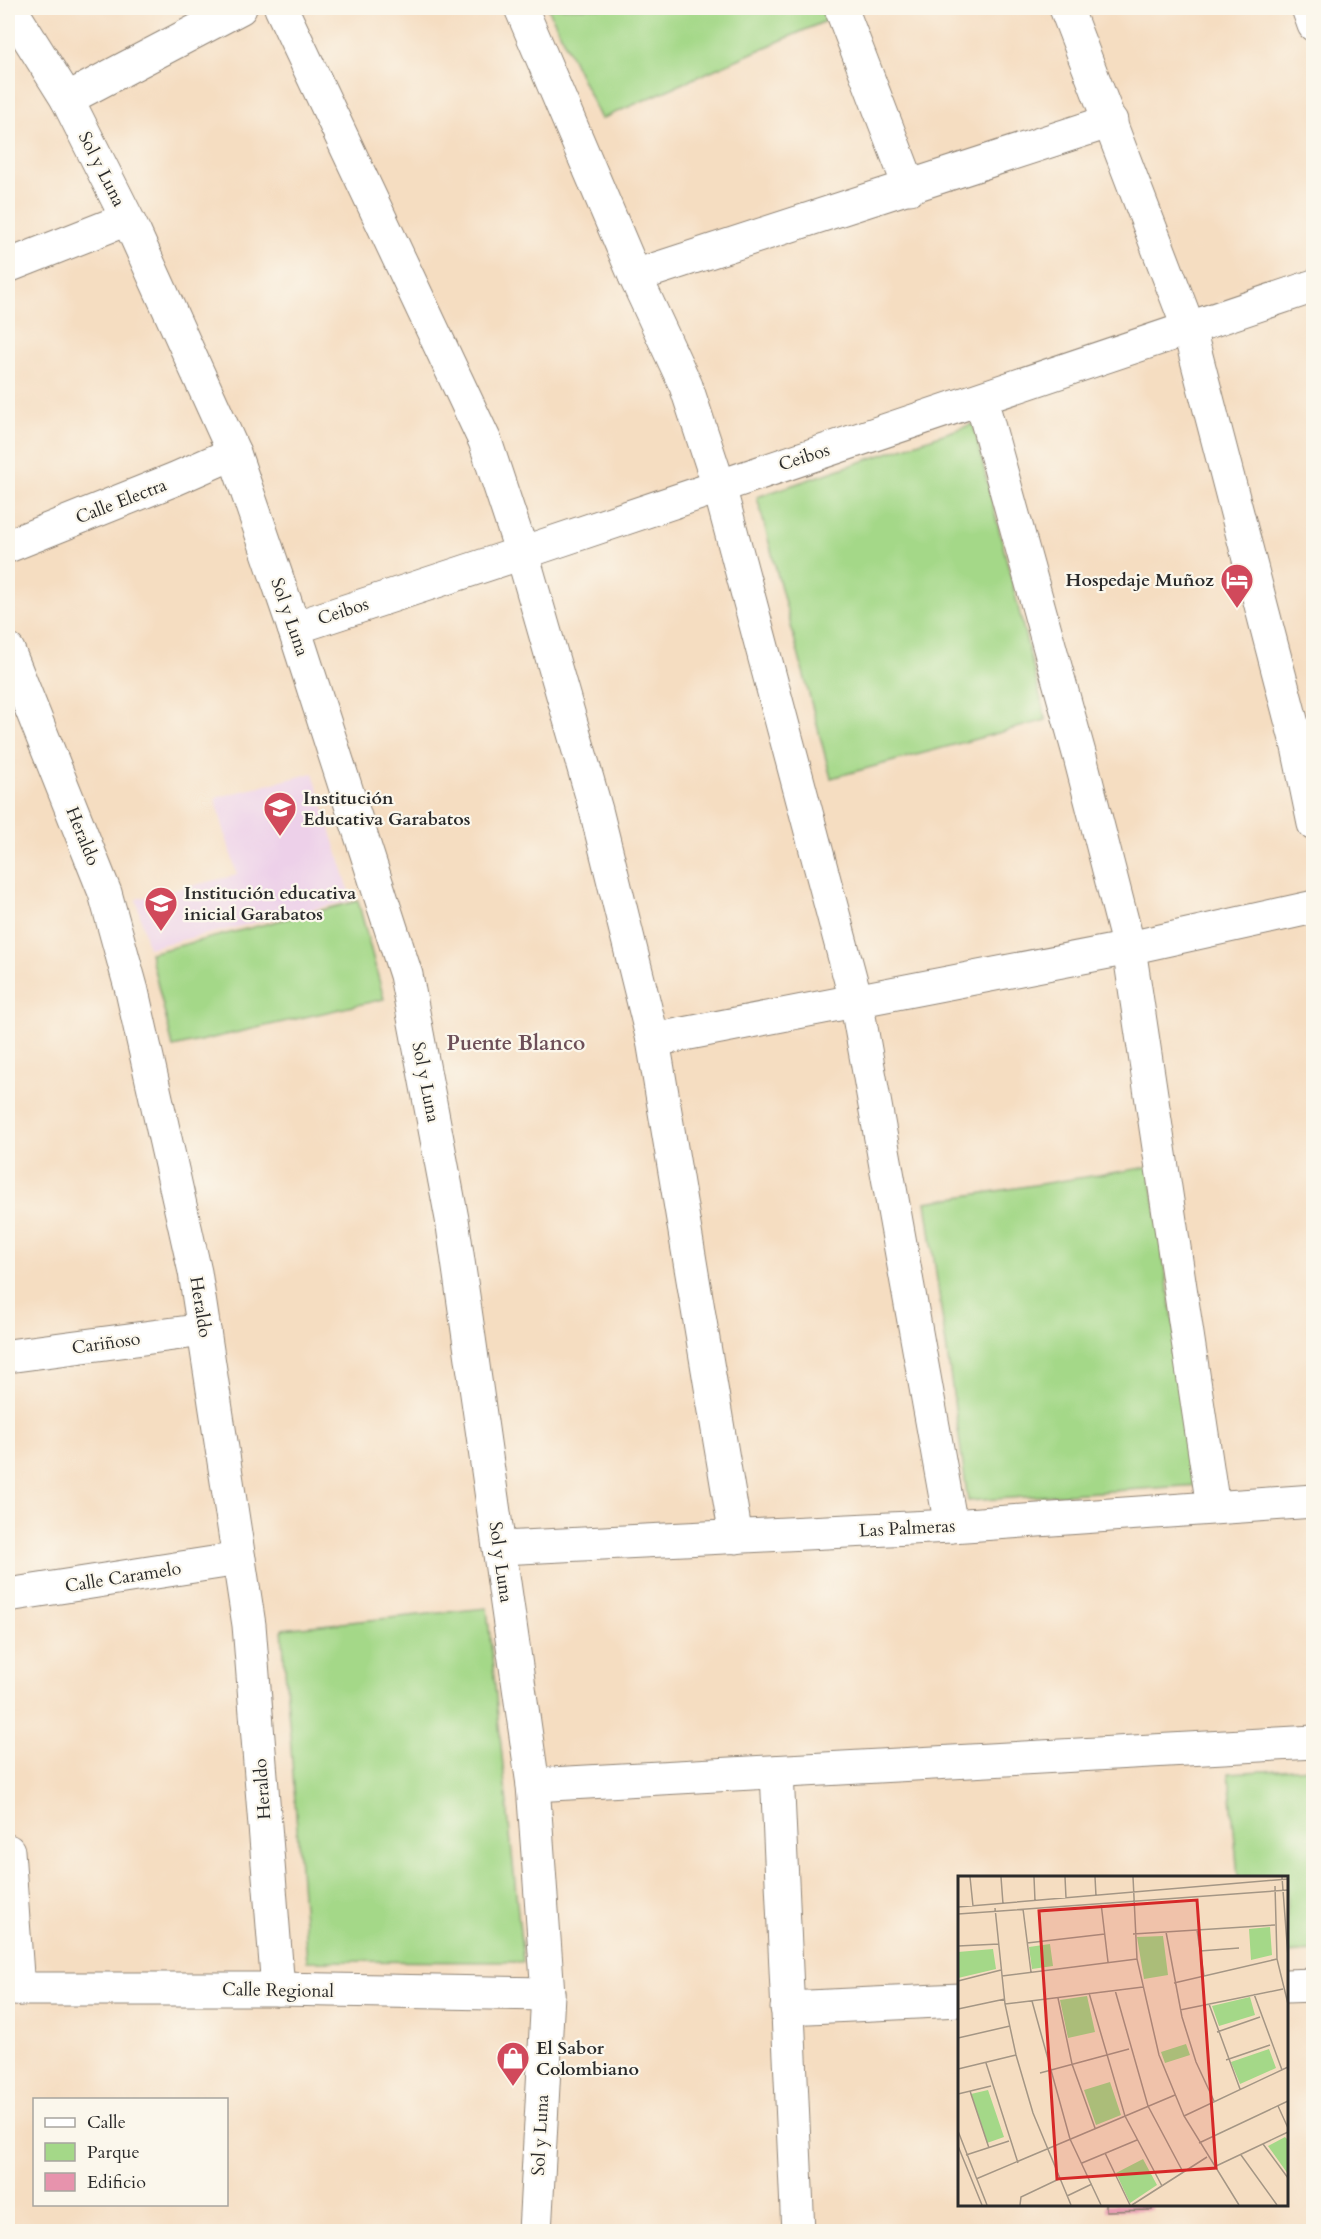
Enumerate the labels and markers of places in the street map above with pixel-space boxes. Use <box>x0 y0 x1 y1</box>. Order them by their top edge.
hotel icon: Hospedaje Muñoz <box>1219 562 1255 609</box>
place label: Hospedaje Muñoz <box>1066 568 1214 593</box>
place label: Institución Educativa Garabatos <box>303 786 470 832</box>
school or university icon: Institución Educativa Garabatos <box>262 790 298 837</box>
place label: Institución educativa inicial Garabatos <box>184 881 356 927</box>
school or university icon: Institución educativa inicial Garabatos <box>143 885 179 932</box>
place label: El Sabor Colombiano <box>536 2036 639 2082</box>
shop icon: El Sabor Colombiano <box>495 2040 531 2087</box>

